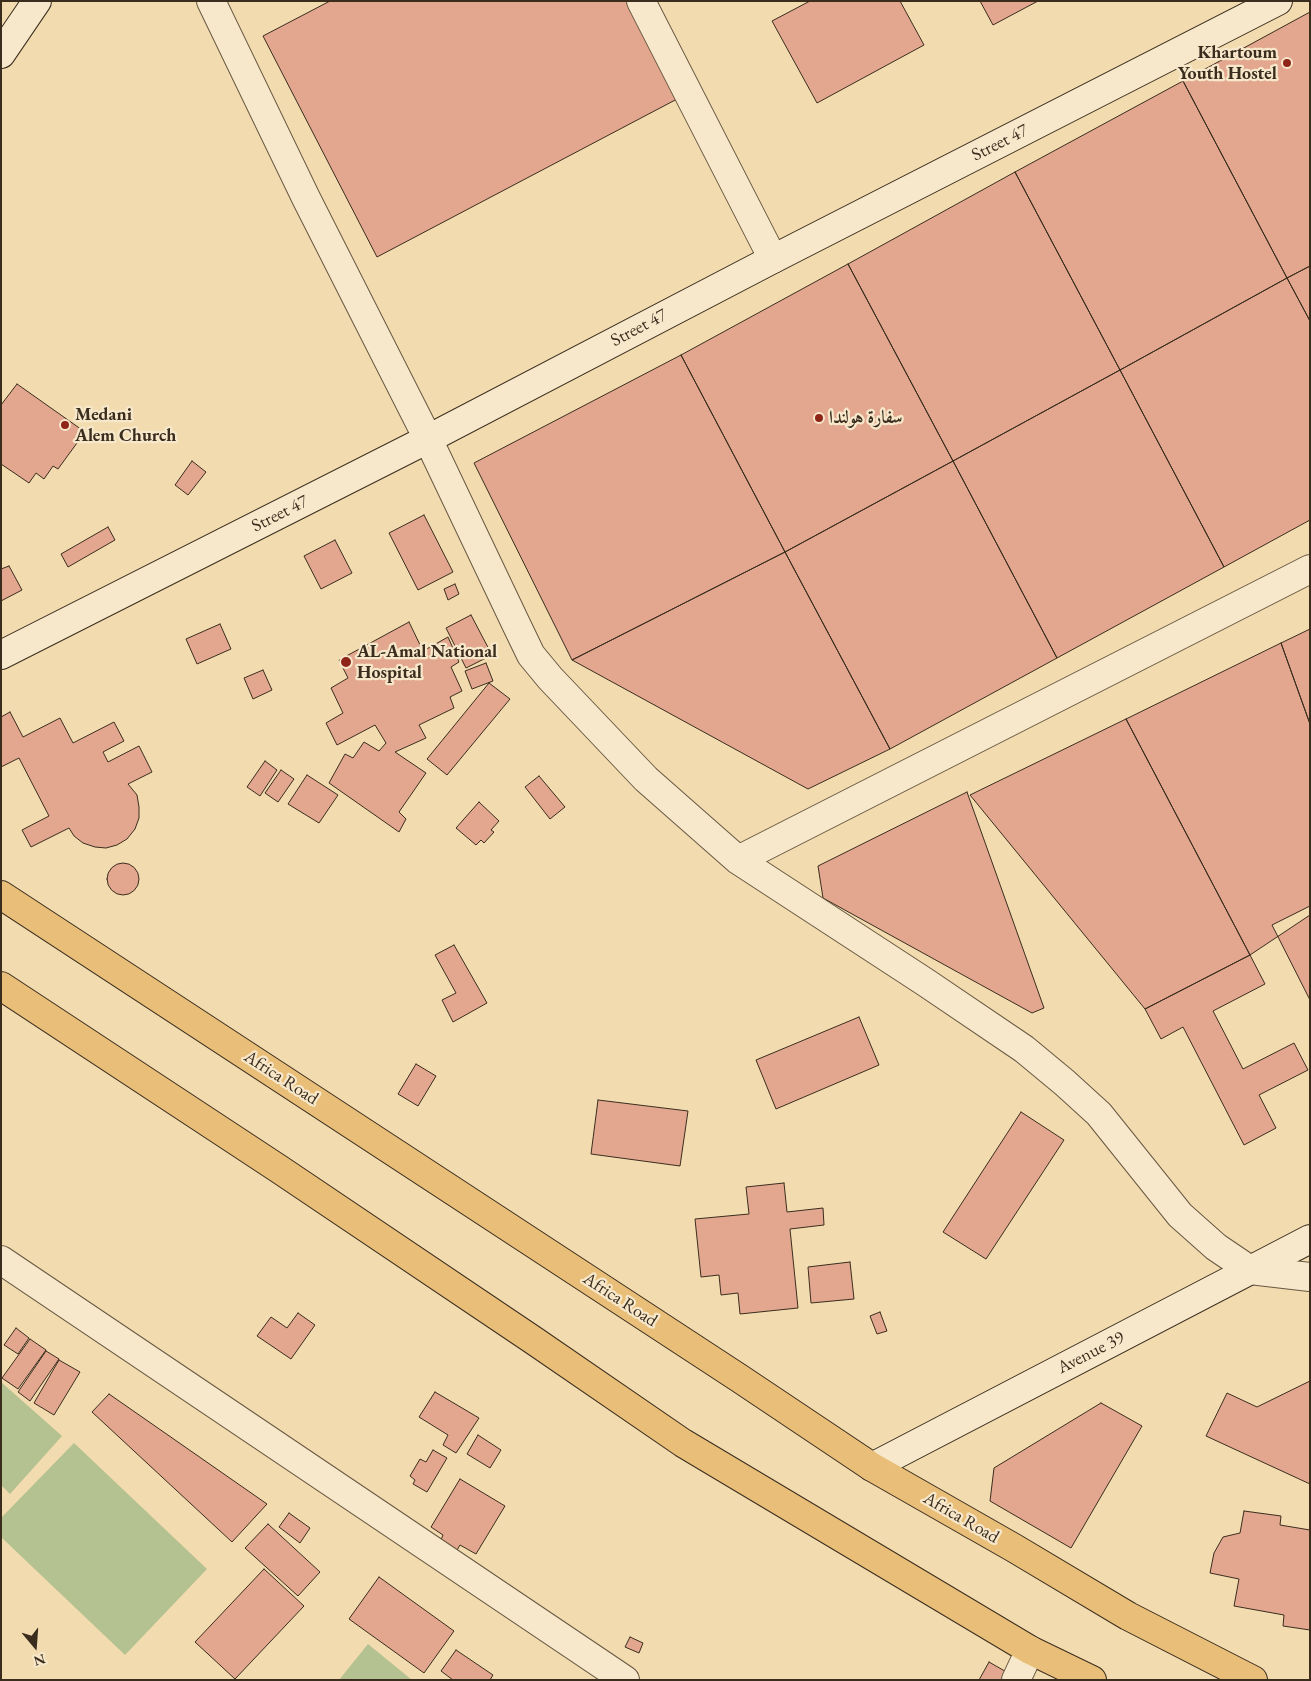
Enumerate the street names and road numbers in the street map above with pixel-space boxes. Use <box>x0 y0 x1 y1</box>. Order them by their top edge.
street label: Street 47 <box>968 120 1032 166</box>
street label: Street 47 <box>607 304 671 352</box>
street label: Street 47 <box>248 491 312 537</box>
street label: Africa Road <box>240 1046 322 1110</box>
street label: Africa Road <box>579 1268 661 1332</box>
street label: Avenue 39 <box>1054 1327 1128 1379</box>
street label: Africa Road <box>919 1488 1003 1548</box>

